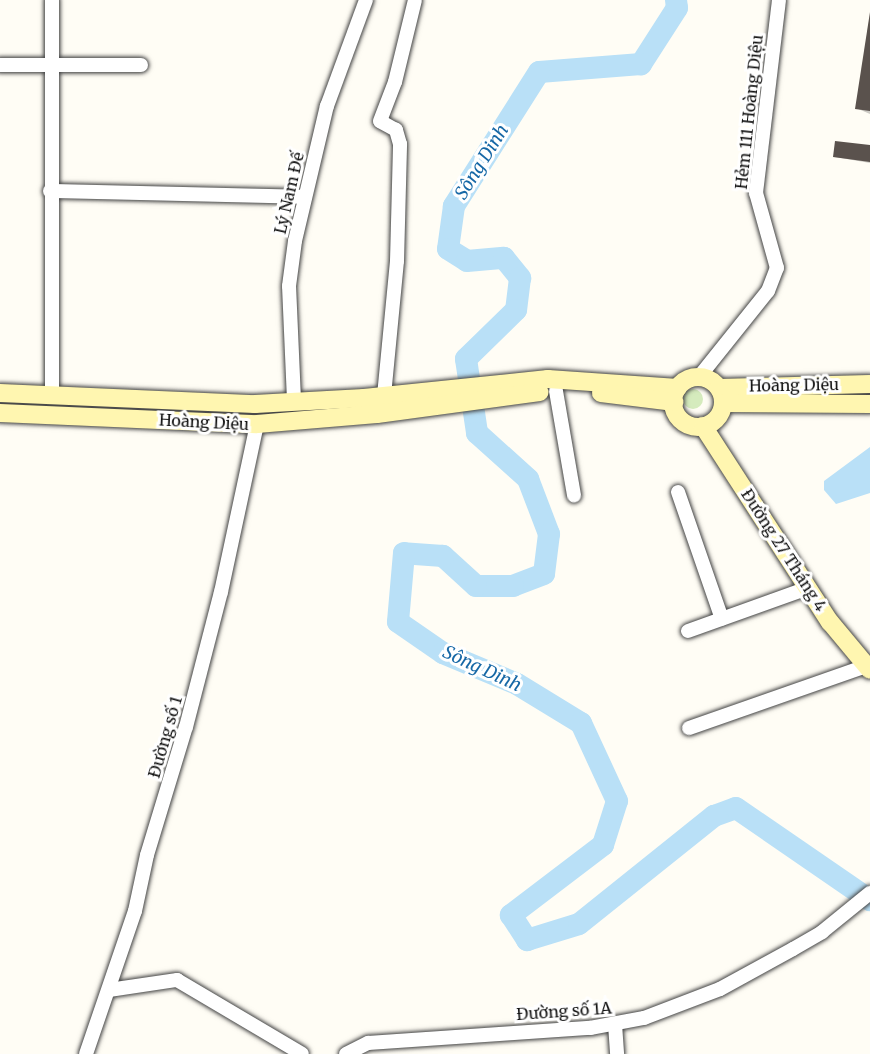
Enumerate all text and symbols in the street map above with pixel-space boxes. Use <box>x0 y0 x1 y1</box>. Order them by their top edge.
street label: Hẻm 111 Hoàng Diệu <box>731 34 767 190</box>
water label: Sông Dinh <box>451 121 513 203</box>
street label: Lý Nam Đế <box>270 150 308 236</box>
street label: Hoàng Diệu <box>749 375 839 395</box>
street label: Hoàng Diệu <box>158 410 250 434</box>
street label: Đường 27 Tháng 4 <box>737 485 831 615</box>
water label: Sông Dinh <box>439 641 525 697</box>
street label: Đường số 1 <box>144 694 186 780</box>
street label: Đường số 1A <box>516 998 612 1024</box>

